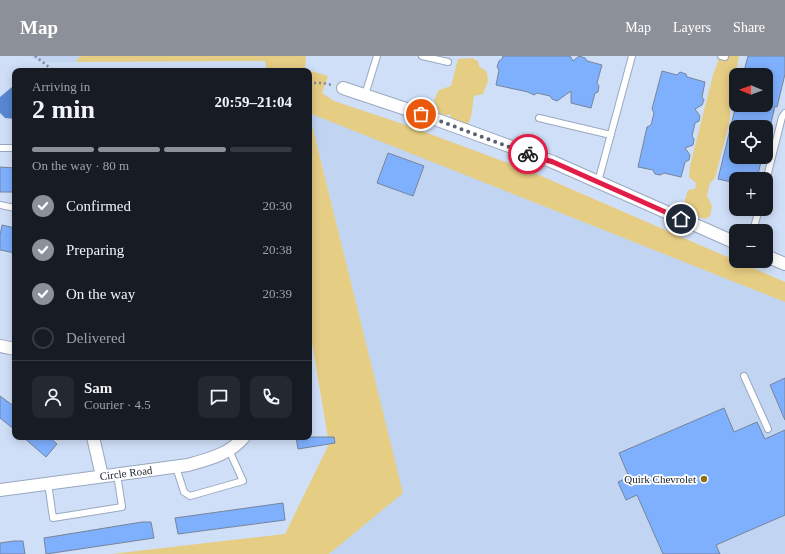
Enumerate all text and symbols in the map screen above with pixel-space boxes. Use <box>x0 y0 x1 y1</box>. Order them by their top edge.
text: Map <box>20 17 58 38</box>
text: Map <box>625 20 651 35</box>
text: Layers <box>673 20 711 35</box>
text: Share <box>733 20 765 35</box>
north arrow <box>729 68 773 112</box>
map controls <box>729 68 773 268</box>
text: Arriving in <box>32 79 90 94</box>
text: 20:59–21:04 <box>215 94 292 110</box>
text: 2 min <box>32 95 95 124</box>
pin <box>404 97 438 131</box>
icon: bag <box>410 103 432 125</box>
button: locate <box>729 120 773 164</box>
courier <box>508 134 548 174</box>
icon: bike <box>517 143 539 165</box>
text: On the way · 80 m <box>32 158 129 173</box>
button: + <box>729 172 773 216</box>
icon: check <box>32 195 54 217</box>
text: Confirmed <box>66 198 131 214</box>
text: 20:30 <box>262 198 292 213</box>
pin <box>664 202 698 236</box>
icon: home <box>670 208 692 230</box>
button: − <box>729 224 773 268</box>
icon: check <box>32 239 54 261</box>
text: Preparing <box>66 242 124 258</box>
text: 20:38 <box>262 242 292 257</box>
icon: check <box>32 283 54 305</box>
text: On the way <box>66 286 135 302</box>
text: 20:39 <box>262 286 292 301</box>
text: Delivered <box>66 330 125 346</box>
button: person <box>32 376 74 418</box>
button: chat <box>198 376 240 418</box>
button: phone <box>250 376 292 418</box>
text: Sam <box>84 380 112 396</box>
text: Courier · 4.5 <box>84 397 151 412</box>
street label: Circle Road <box>99 464 153 482</box>
place label: Quirk Chevrolet <box>624 473 696 485</box>
marker: Quirk Chevrolet <box>699 474 709 484</box>

